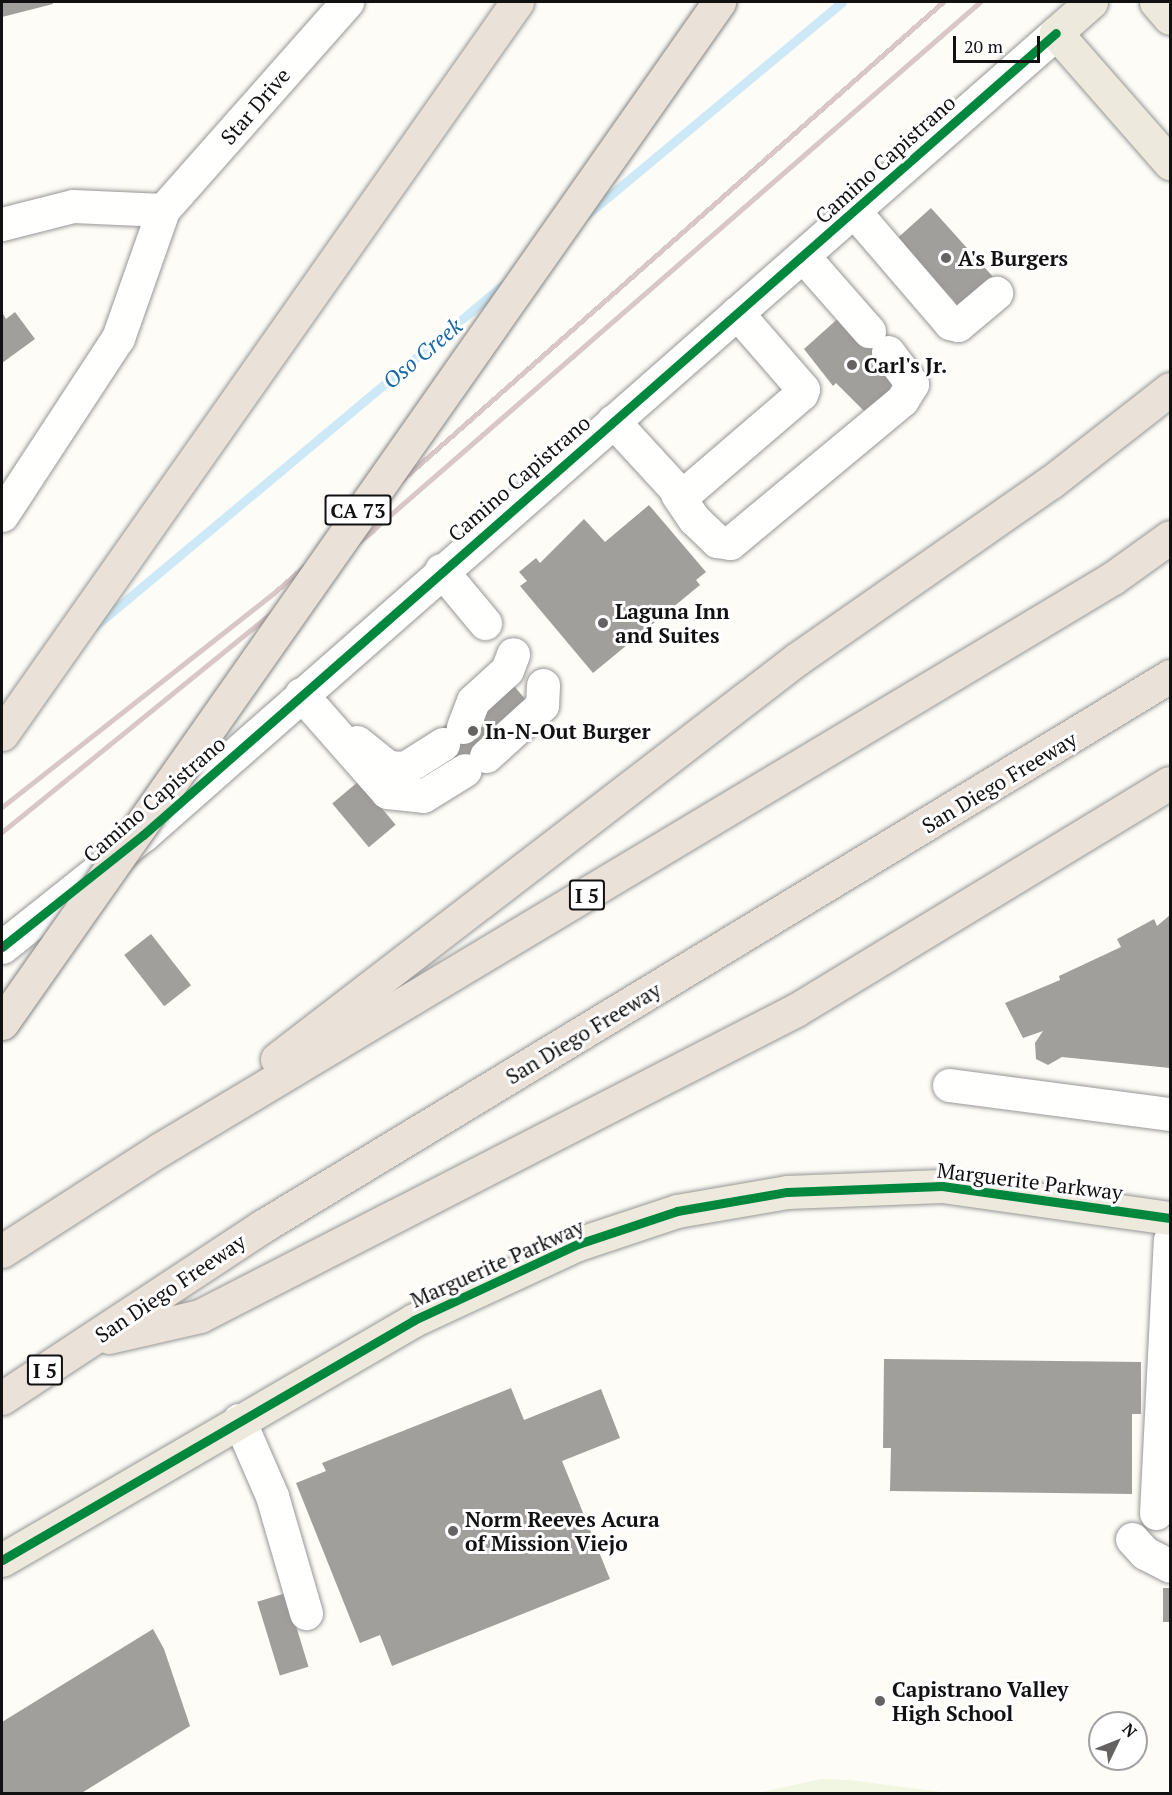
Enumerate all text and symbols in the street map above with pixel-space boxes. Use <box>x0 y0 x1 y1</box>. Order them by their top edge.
scale bar <box>956 24 1043 62</box>
text: 20 m <box>964 34 1003 58</box>
street label: Star Drive <box>215 63 295 149</box>
street label: Camino Capistrano <box>810 90 960 228</box>
place label: A's Burgers <box>958 245 1068 271</box>
marker: A's Burgers <box>939 251 953 265</box>
water label: Oso Creek <box>377 312 467 394</box>
place label: Carl's Jr. <box>864 352 947 378</box>
marker: Carl's Jr. <box>845 358 859 372</box>
street label: Camino Capistrano <box>443 410 595 546</box>
road number: CA 73 <box>324 493 392 527</box>
place label: Laguna Inn and Suites <box>615 598 730 648</box>
marker: Laguna Inn and Suites <box>596 616 610 630</box>
place label: In-N-Out Burger <box>485 718 651 744</box>
marker: In-N-Out Burger <box>466 724 480 738</box>
street label: San Diego Freeway <box>917 726 1081 838</box>
street label: Camino Capistrano <box>78 731 230 867</box>
road number: I 5 <box>568 878 606 912</box>
street label: San Diego Freeway <box>501 977 665 1089</box>
street label: Marguerite Parkway <box>936 1157 1124 1205</box>
street label: Marguerite Parkway <box>407 1213 587 1313</box>
street label: San Diego Freeway <box>90 1228 250 1348</box>
road number: I 5 <box>26 1353 64 1387</box>
place label: Norm Reeves Acura of Mission Viejo <box>465 1506 660 1556</box>
marker: Norm Reeves Acura of Mission Viejo <box>446 1524 460 1538</box>
place label: Capistrano Valley High School <box>892 1676 1069 1726</box>
marker: Capistrano Valley High School <box>873 1694 887 1708</box>
north arrow <box>1088 1711 1148 1771</box>
text: N <box>1118 1718 1142 1742</box>

